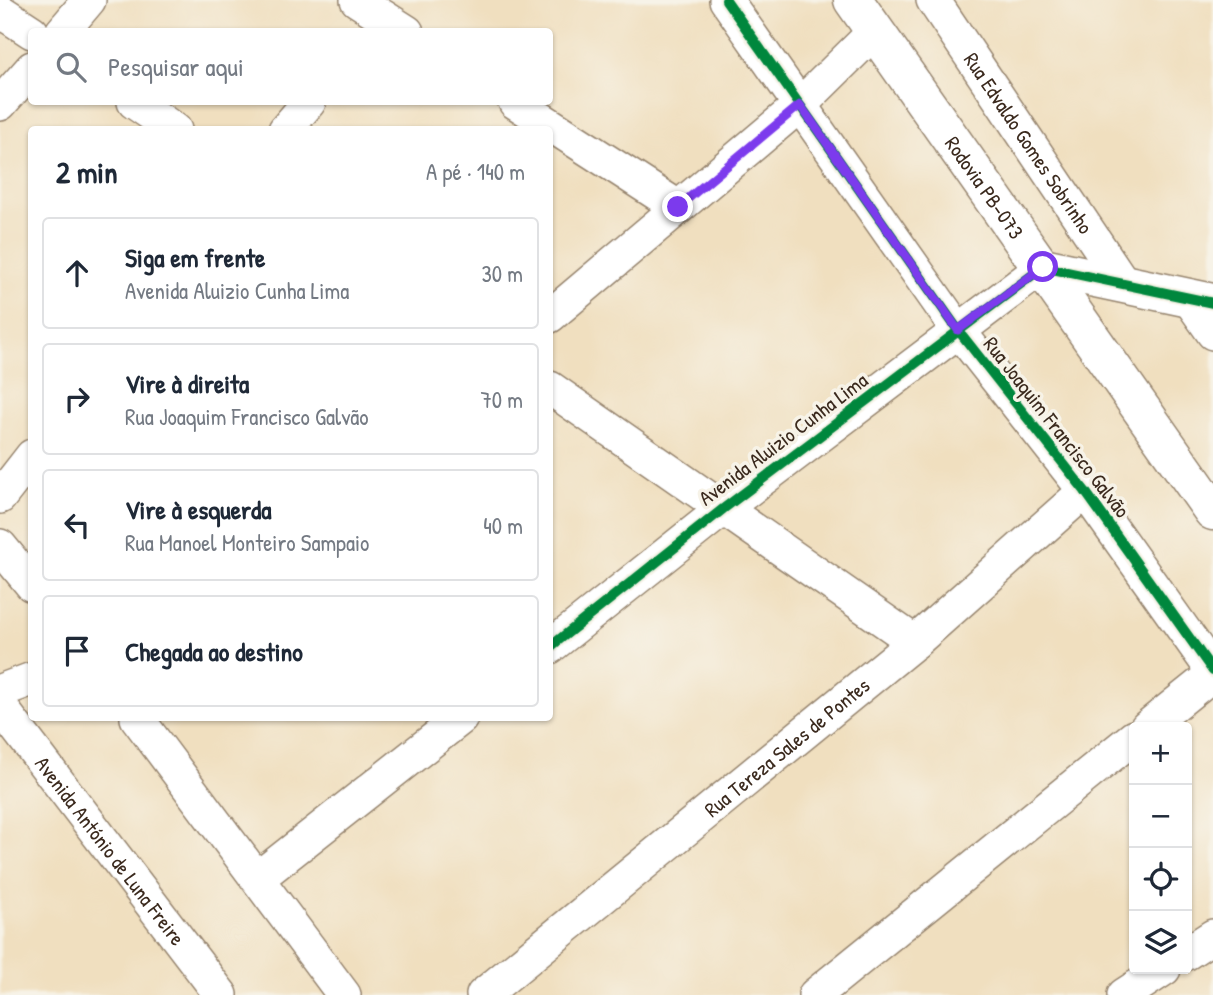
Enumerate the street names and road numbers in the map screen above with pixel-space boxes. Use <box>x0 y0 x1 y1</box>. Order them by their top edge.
street label: Rua Edvaldo Gomes Sobrinho <box>958 46 1100 239</box>
street label: Rodovia PB-073 <box>939 130 1031 244</box>
street label: Rua Joaquim Francisco Galvão <box>977 330 1137 524</box>
street label: Avenida Aluizio Cunha Lima <box>693 366 873 512</box>
street label: Rua Tereza Sales de Pontes <box>698 671 875 823</box>
street label: Avenida António de Luna Freire <box>29 750 192 951</box>

